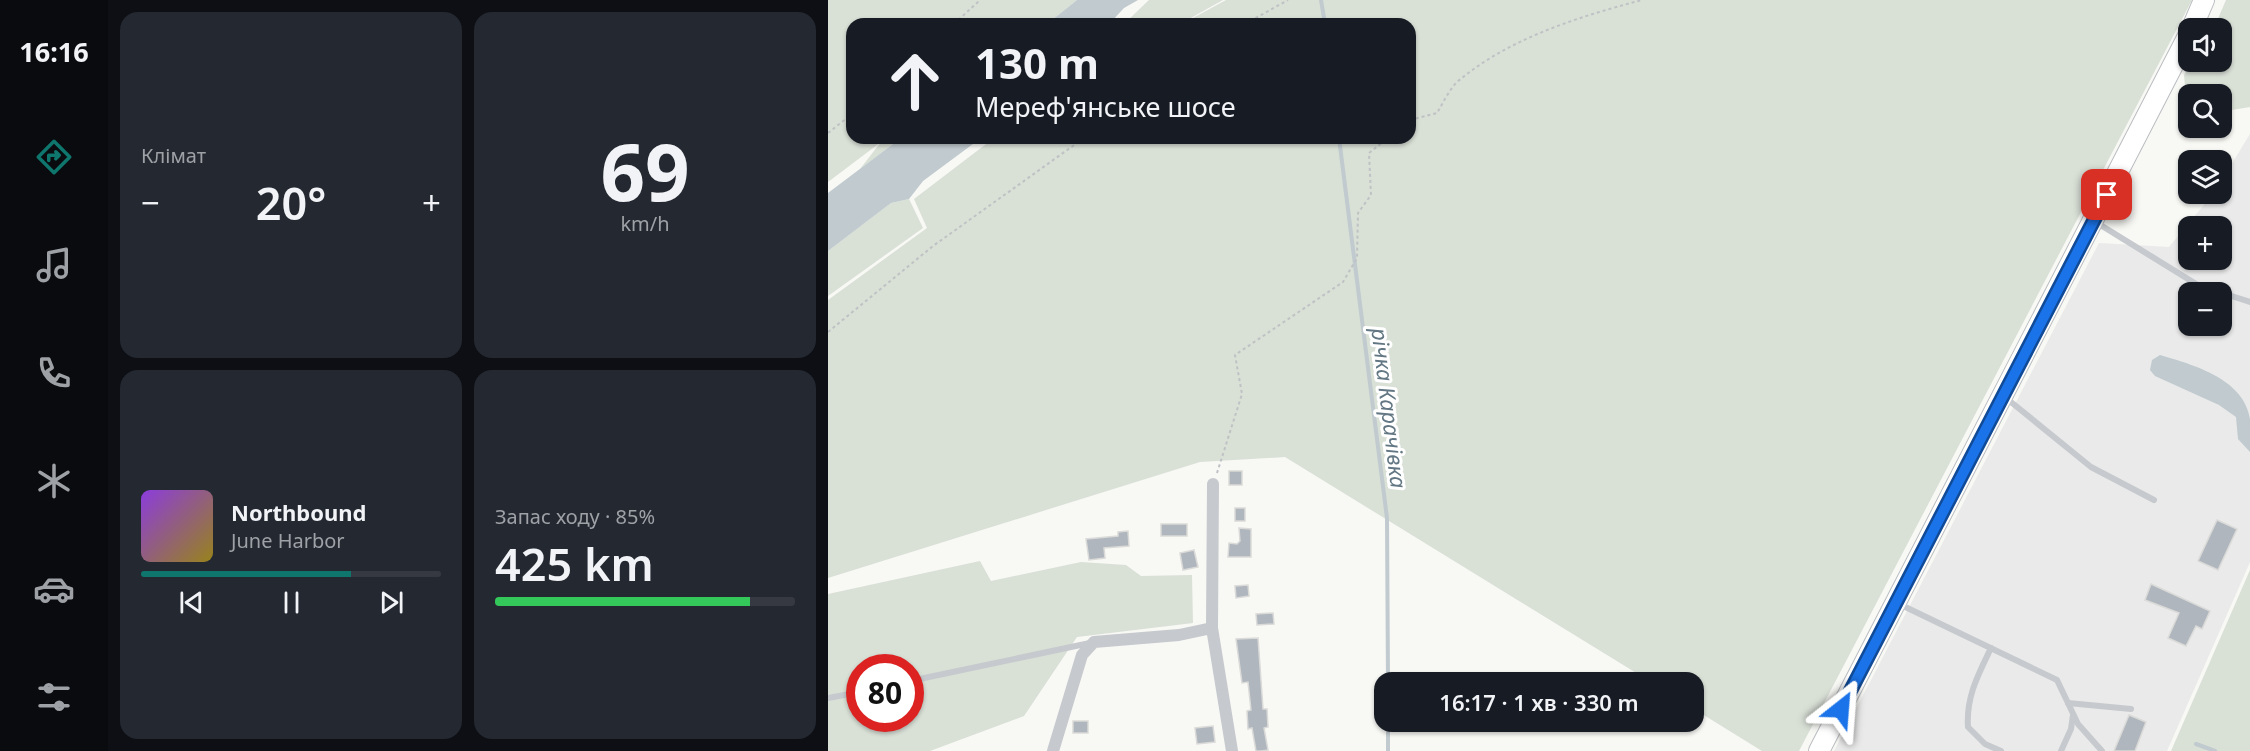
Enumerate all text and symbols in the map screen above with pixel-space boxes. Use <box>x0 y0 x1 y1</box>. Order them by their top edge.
map controls <box>2178 18 2232 336</box>
button: sound <box>2178 18 2232 72</box>
text: 16:16 <box>19 33 89 70</box>
text: 130 m <box>975 34 1099 91</box>
icon: ahead <box>876 42 954 120</box>
button: search <box>2178 84 2232 138</box>
text: Мереф'янське шосе <box>975 88 1236 125</box>
text: 69 <box>600 118 690 224</box>
icon: directions <box>33 136 75 178</box>
text: Клімат <box>141 142 206 169</box>
button: layers <box>2178 150 2232 204</box>
pin <box>2081 169 2132 220</box>
text: 20° <box>256 172 326 233</box>
icon: arrive <box>2090 178 2123 211</box>
text: − <box>141 180 160 225</box>
text: + <box>422 180 441 225</box>
text: km/h <box>620 210 670 237</box>
button: + <box>2178 216 2232 270</box>
icon: music <box>33 244 75 286</box>
button: − <box>2178 282 2232 336</box>
water label: річка Карачівка <box>1365 325 1415 490</box>
icon: phone <box>33 352 75 394</box>
icon: climate <box>33 460 75 502</box>
text: Northbound <box>231 497 366 527</box>
text: Запас ходу · 85% <box>495 503 655 530</box>
text: June Harbor <box>231 527 345 554</box>
text: 425 km <box>495 533 654 594</box>
icon: car <box>33 568 75 610</box>
icon: previous <box>175 586 208 619</box>
icon: pause <box>275 586 308 619</box>
icon: next <box>375 586 408 619</box>
speed limit sign: 80 <box>846 654 924 732</box>
icon: filters <box>33 676 75 718</box>
position arrow <box>1809 677 1873 741</box>
text: 16:17 · 1 хв · 330 m <box>1439 687 1639 717</box>

